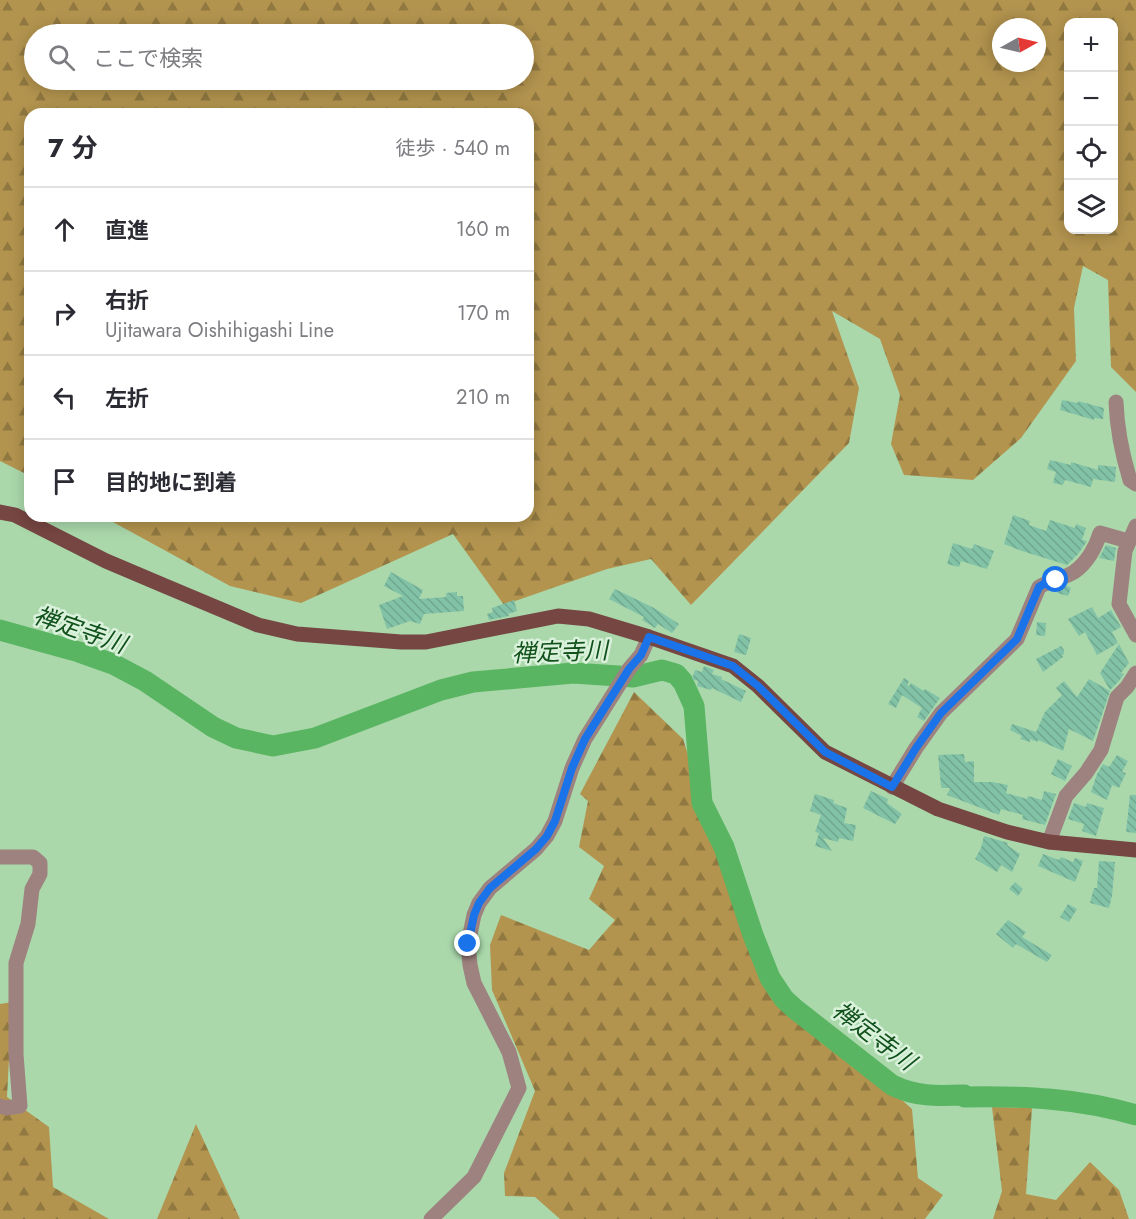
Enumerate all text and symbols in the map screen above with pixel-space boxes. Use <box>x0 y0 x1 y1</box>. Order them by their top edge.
north arrow <box>992 18 1046 72</box>
map controls <box>1064 18 1118 234</box>
button: + <box>1064 18 1118 72</box>
search box <box>24 24 534 90</box>
icon: search <box>45 41 78 74</box>
text: ここで検索 <box>93 42 203 74</box>
button: − <box>1064 72 1118 126</box>
button: locate <box>1064 126 1118 180</box>
text: 7 分 <box>48 129 97 167</box>
text: 徒歩 · 540 m <box>395 134 510 163</box>
button: layers <box>1064 180 1118 234</box>
icon: ahead <box>48 213 81 246</box>
text: 直進 <box>105 214 149 246</box>
text: 160 m <box>456 215 510 244</box>
text: 右折 <box>105 284 149 316</box>
icon: right <box>48 297 81 330</box>
text: 170 m <box>457 299 510 328</box>
text: Ujitawara Oishihigashi Line <box>105 316 334 345</box>
icon: left <box>48 381 81 414</box>
text: 左折 <box>105 382 149 414</box>
text: 210 m <box>456 383 510 412</box>
icon: arrive <box>48 465 81 498</box>
text: 目的地に到着 <box>105 466 237 498</box>
route start <box>1042 566 1068 592</box>
water label: 禅定寺川 <box>29 597 134 663</box>
water label: 禅定寺川 <box>511 632 612 671</box>
route end <box>454 930 480 956</box>
water label: 禅定寺川 <box>825 993 926 1080</box>

